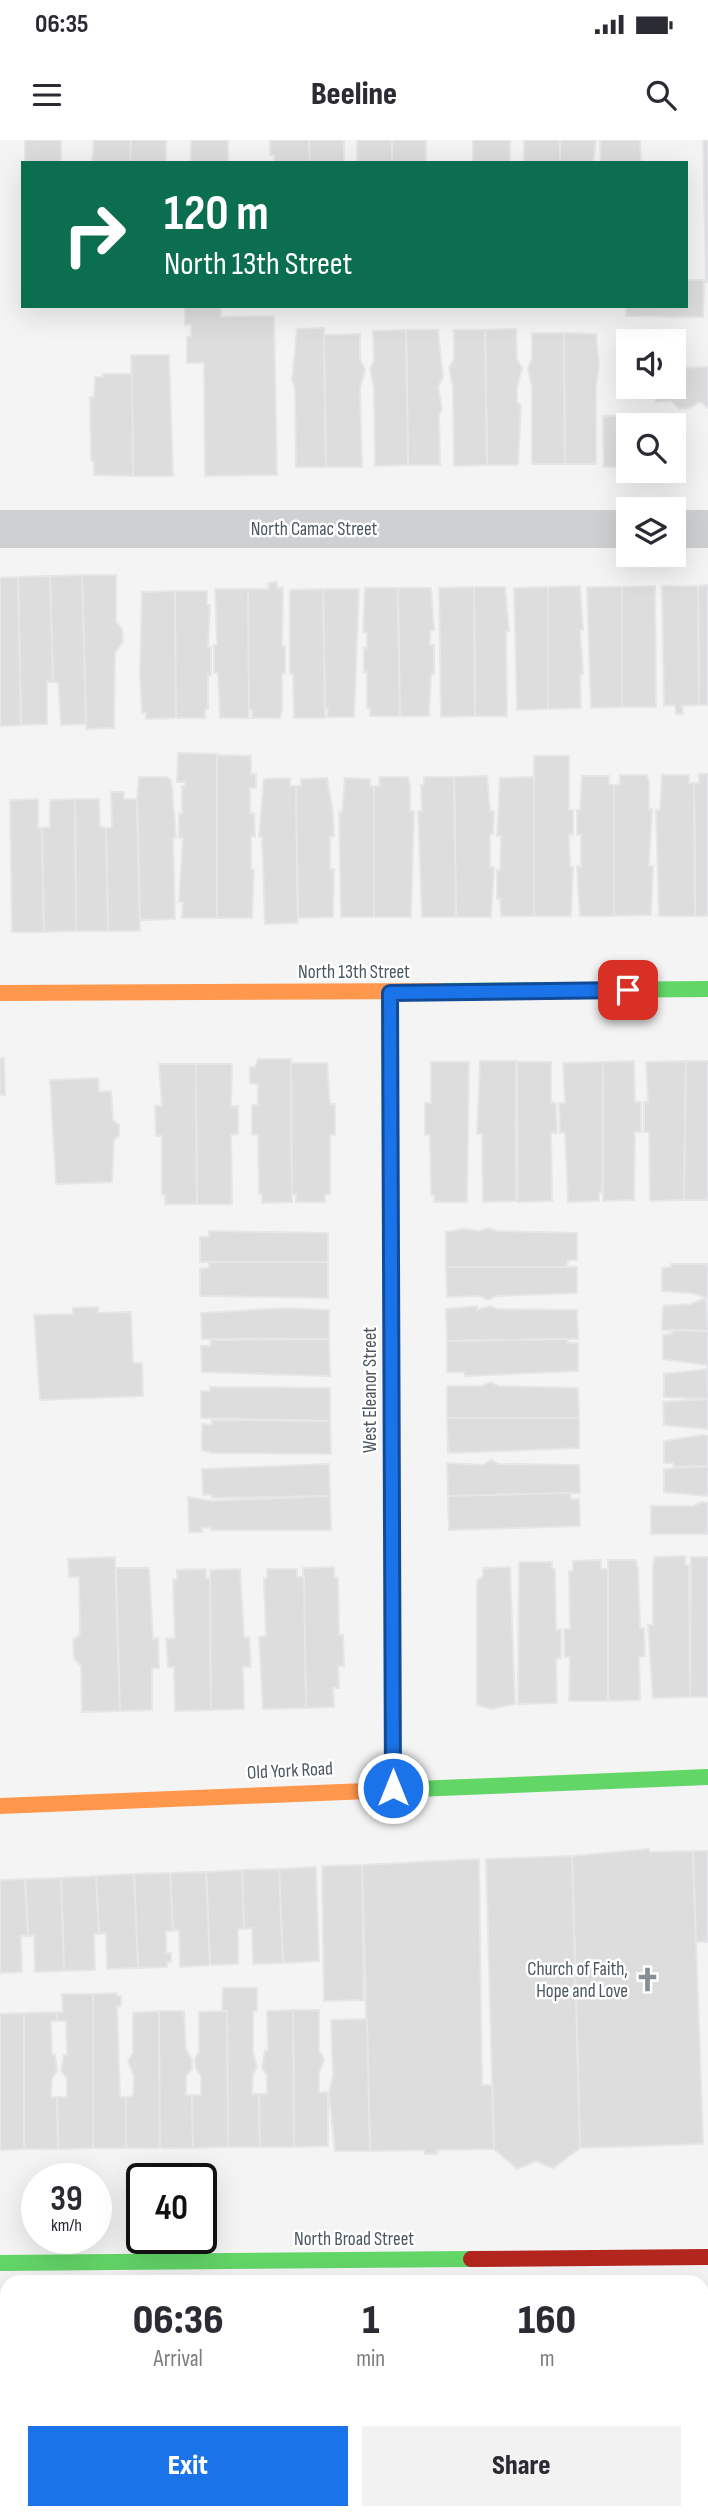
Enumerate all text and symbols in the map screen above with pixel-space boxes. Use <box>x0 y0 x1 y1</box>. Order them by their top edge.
text: 06:35 <box>35 9 88 40</box>
text: Beeline <box>311 75 397 114</box>
icon: menu <box>28 76 66 114</box>
icon: search <box>642 76 680 114</box>
text: 120 m <box>164 185 269 244</box>
icon: right <box>49 189 140 280</box>
text: North 13th Street <box>164 245 352 284</box>
map controls <box>616 329 686 567</box>
button: sound <box>616 329 686 399</box>
button: search <box>616 413 686 483</box>
button: layers <box>616 497 686 567</box>
street label: North Camac Street <box>251 518 378 541</box>
pin <box>598 960 658 1020</box>
street label: North 13th Street <box>298 961 410 984</box>
icon: arrive <box>609 971 647 1009</box>
street label: West Eleanor Street <box>359 1327 382 1453</box>
position arrow <box>356 1751 430 1825</box>
street label: Old York Road <box>246 1757 334 1785</box>
place label: Church of Faith, Hope and Love <box>527 1958 628 2003</box>
church icon: Church of Faith, Hope and Love <box>634 1966 662 1994</box>
speed limit sign: 40 <box>126 2163 217 2254</box>
text: 39 <box>50 2178 83 2221</box>
text: km/h <box>51 2215 82 2236</box>
street label: North Broad Street <box>294 2228 414 2251</box>
text: 06:36 <box>133 2295 224 2346</box>
text: 1 <box>362 2295 379 2346</box>
text: 160 <box>518 2295 576 2346</box>
text: Arrival <box>153 2345 203 2373</box>
text: min <box>356 2345 385 2373</box>
text: m <box>540 2345 554 2373</box>
button: Exit <box>28 2426 348 2506</box>
button: Share <box>362 2426 681 2506</box>

